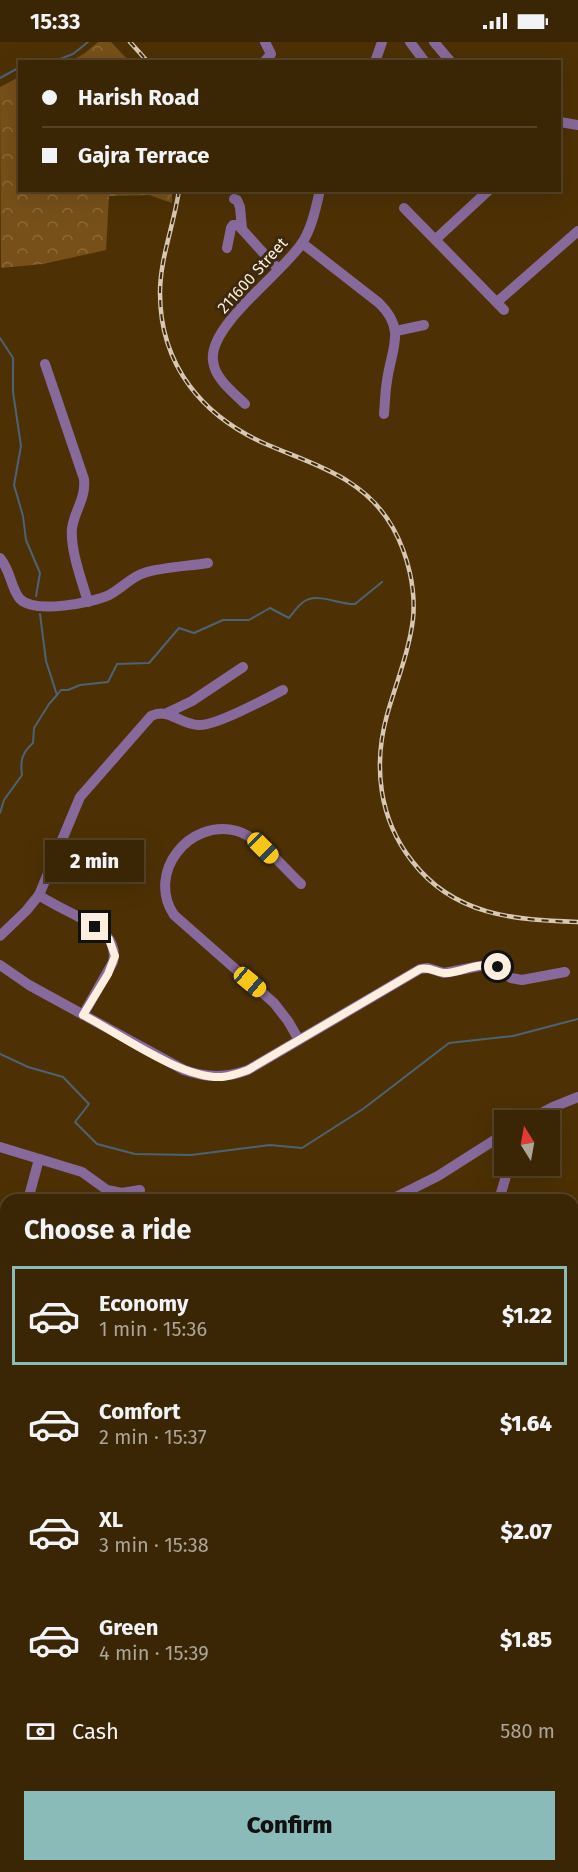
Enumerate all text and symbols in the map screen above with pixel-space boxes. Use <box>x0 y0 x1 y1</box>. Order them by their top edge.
text: 15:33 <box>30 8 81 35</box>
text: Harish Road <box>78 84 199 111</box>
text: Gajra Terrace <box>78 142 210 169</box>
street label: 211600 Street <box>213 233 291 317</box>
car <box>244 829 282 867</box>
callout: 2 min <box>46 840 144 882</box>
text: 2 min <box>70 849 119 873</box>
route end <box>81 913 108 940</box>
route start <box>484 953 511 980</box>
car <box>230 964 270 1000</box>
north arrow <box>494 1110 560 1176</box>
map controls <box>494 1110 560 1176</box>
text: Choose a ride <box>24 1214 191 1246</box>
icon: car <box>27 1289 81 1343</box>
text: Economy <box>99 1290 188 1317</box>
text: $1.22 <box>502 1302 552 1329</box>
text: 1 min · 15:36 <box>99 1317 207 1341</box>
icon: car <box>27 1397 81 1451</box>
text: Comfort <box>99 1398 180 1425</box>
text: $1.64 <box>500 1410 552 1437</box>
text: 2 min · 15:37 <box>99 1425 207 1449</box>
icon: car <box>27 1505 81 1559</box>
text: XL <box>99 1506 123 1533</box>
text: $2.07 <box>500 1518 552 1545</box>
text: 3 min · 15:38 <box>99 1533 209 1557</box>
icon: car <box>27 1613 81 1667</box>
text: Green <box>99 1614 158 1641</box>
text: $1.85 <box>500 1626 552 1653</box>
text: 4 min · 15:39 <box>99 1641 209 1665</box>
icon: cash <box>24 1715 57 1748</box>
text: Cash <box>72 1718 119 1745</box>
text: 580 m <box>500 1719 555 1743</box>
button: Confirm <box>24 1791 555 1860</box>

